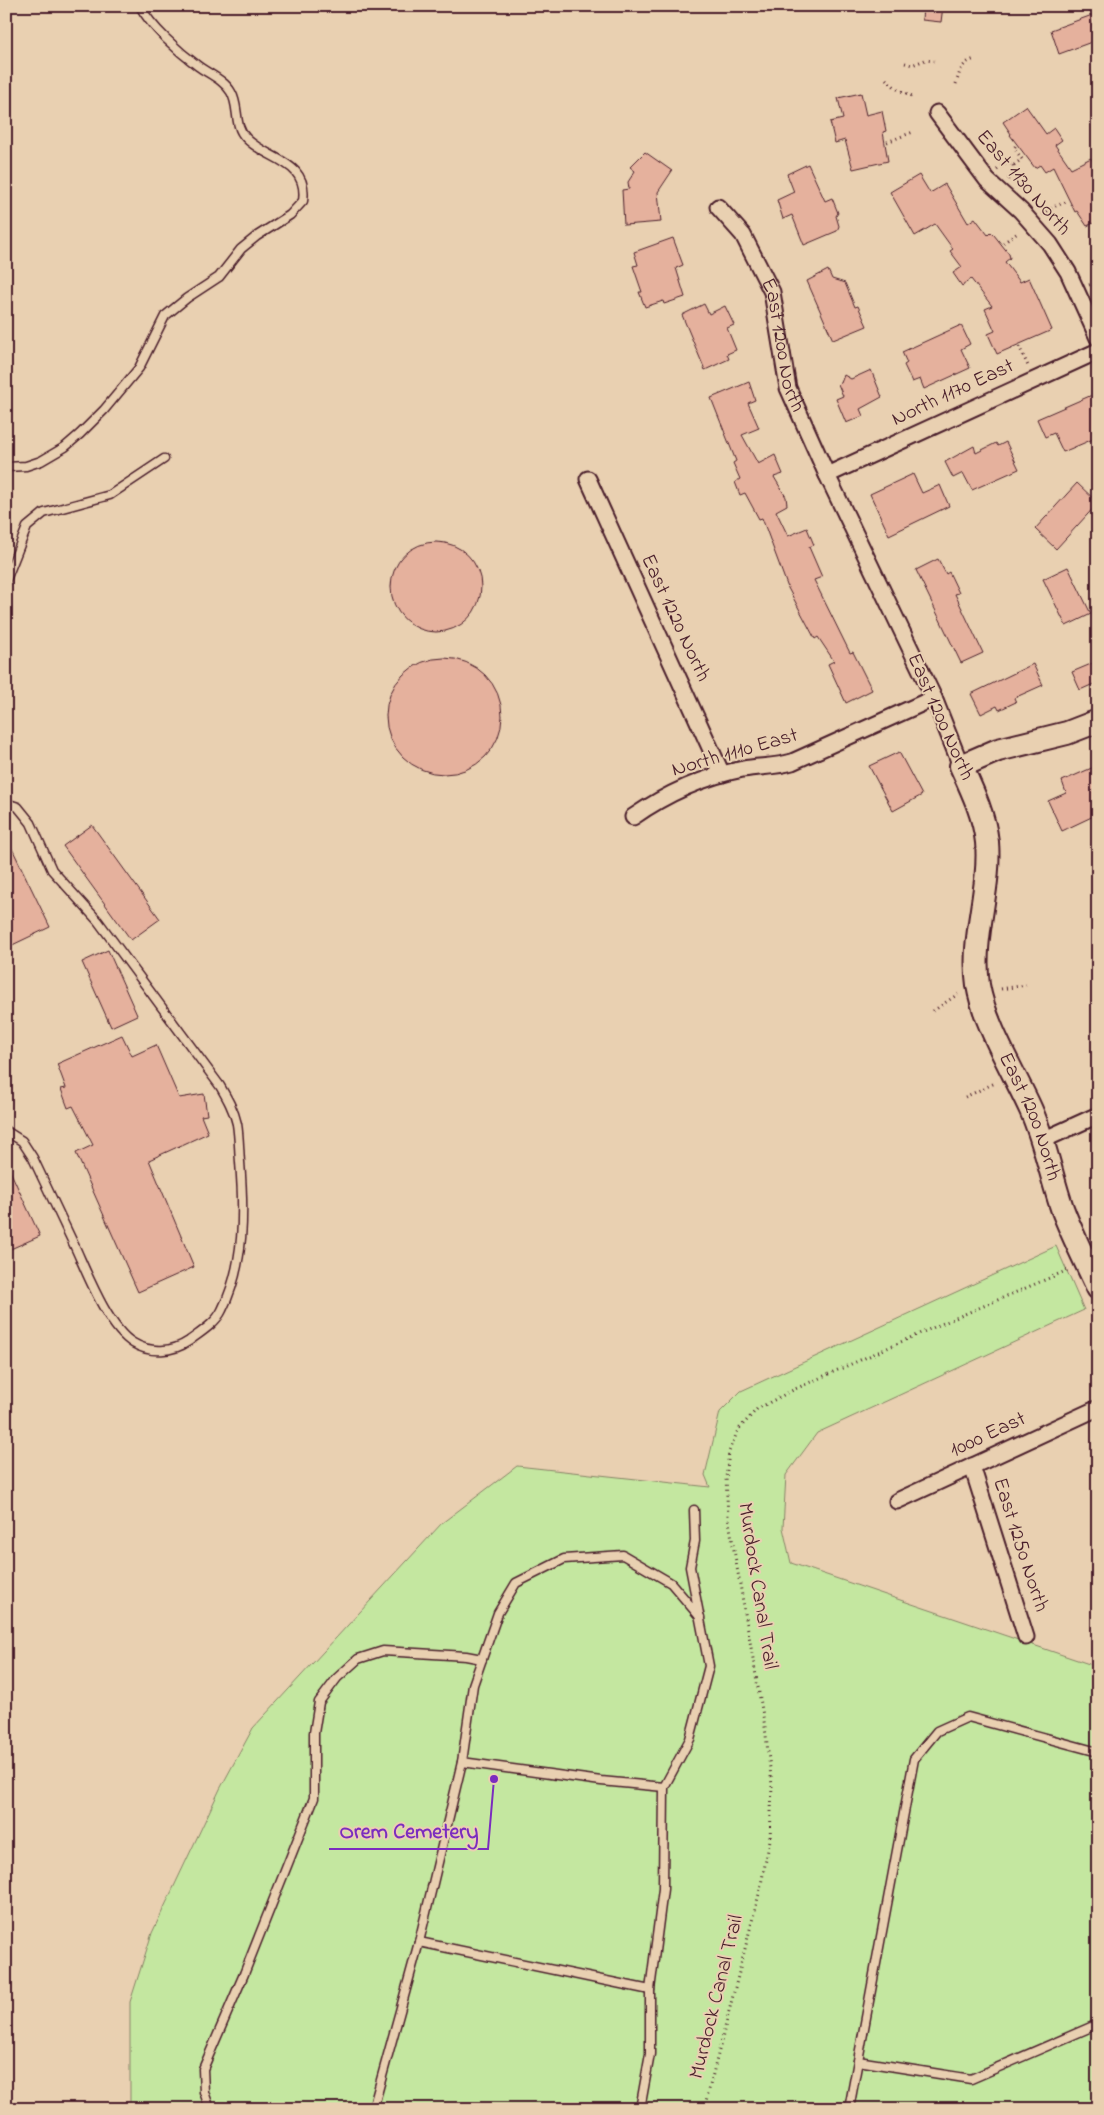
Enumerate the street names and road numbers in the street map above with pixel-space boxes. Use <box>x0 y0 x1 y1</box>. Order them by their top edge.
street label: East 1130 North <box>968 123 1078 243</box>
street label: East 1200 North <box>752 273 812 417</box>
street label: North 1170 East <box>887 352 1019 434</box>
street label: East 1220 North <box>632 549 718 687</box>
street label: East 1200 North <box>899 649 981 785</box>
street label: North 1110 East <box>668 721 802 785</box>
street label: East 1200 North <box>990 1047 1068 1184</box>
street label: 1000 East <box>945 1404 1031 1466</box>
street label: East 1250 North <box>984 1474 1056 1616</box>
street label: Murdock Canal Trail <box>729 1501 785 1671</box>
street label: Murdock Canal Trail <box>682 1912 752 2082</box>

